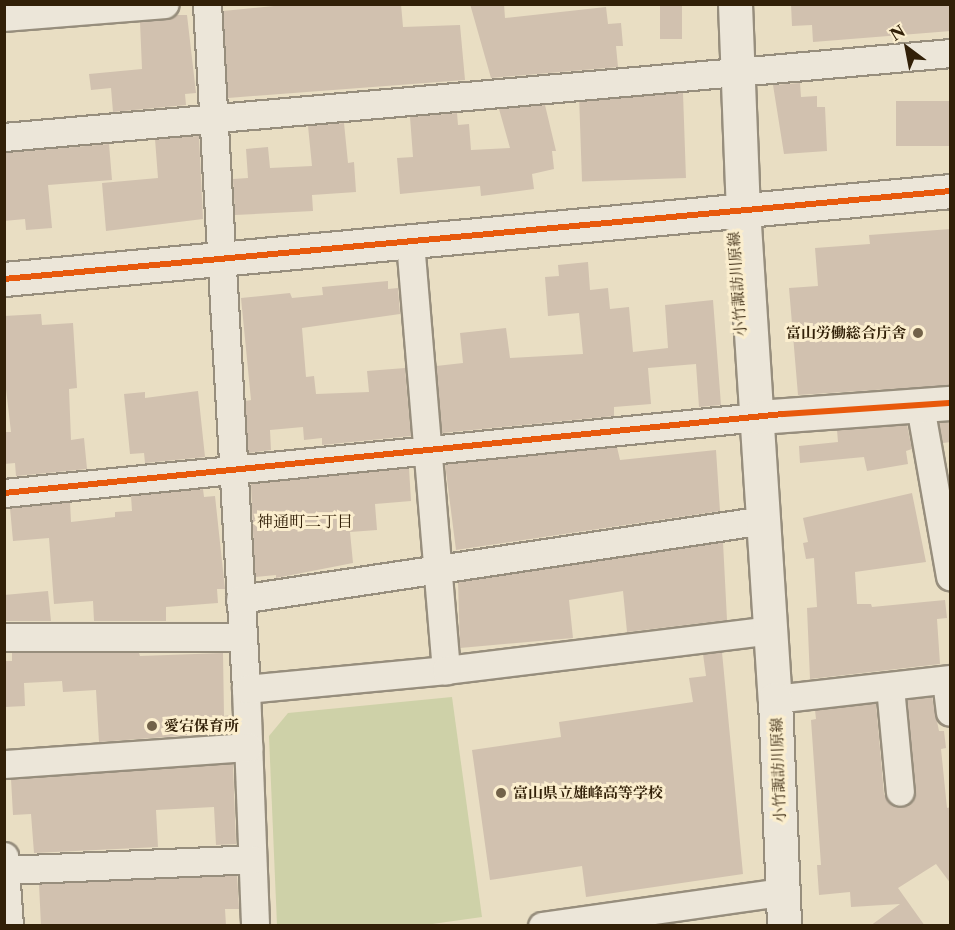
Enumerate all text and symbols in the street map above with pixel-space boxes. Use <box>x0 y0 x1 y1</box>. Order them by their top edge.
north arrow <box>877 18 937 78</box>
text: N <box>886 21 909 45</box>
street label: 小竹諏訪川原線 <box>724 231 750 337</box>
place label: 富山労働総合庁舎 <box>786 324 906 342</box>
marker: 富山労働総合庁舎 <box>911 326 925 340</box>
district label: 神通町二丁目 <box>257 511 353 531</box>
place label: 愛宕保育所 <box>164 717 239 735</box>
street label: 小竹諏訪川原線 <box>767 717 789 823</box>
marker: 愛宕保育所 <box>145 719 159 733</box>
place label: 富山県立雄峰高等学校 <box>513 784 663 802</box>
marker: 富山県立雄峰高等学校 <box>494 786 508 800</box>

